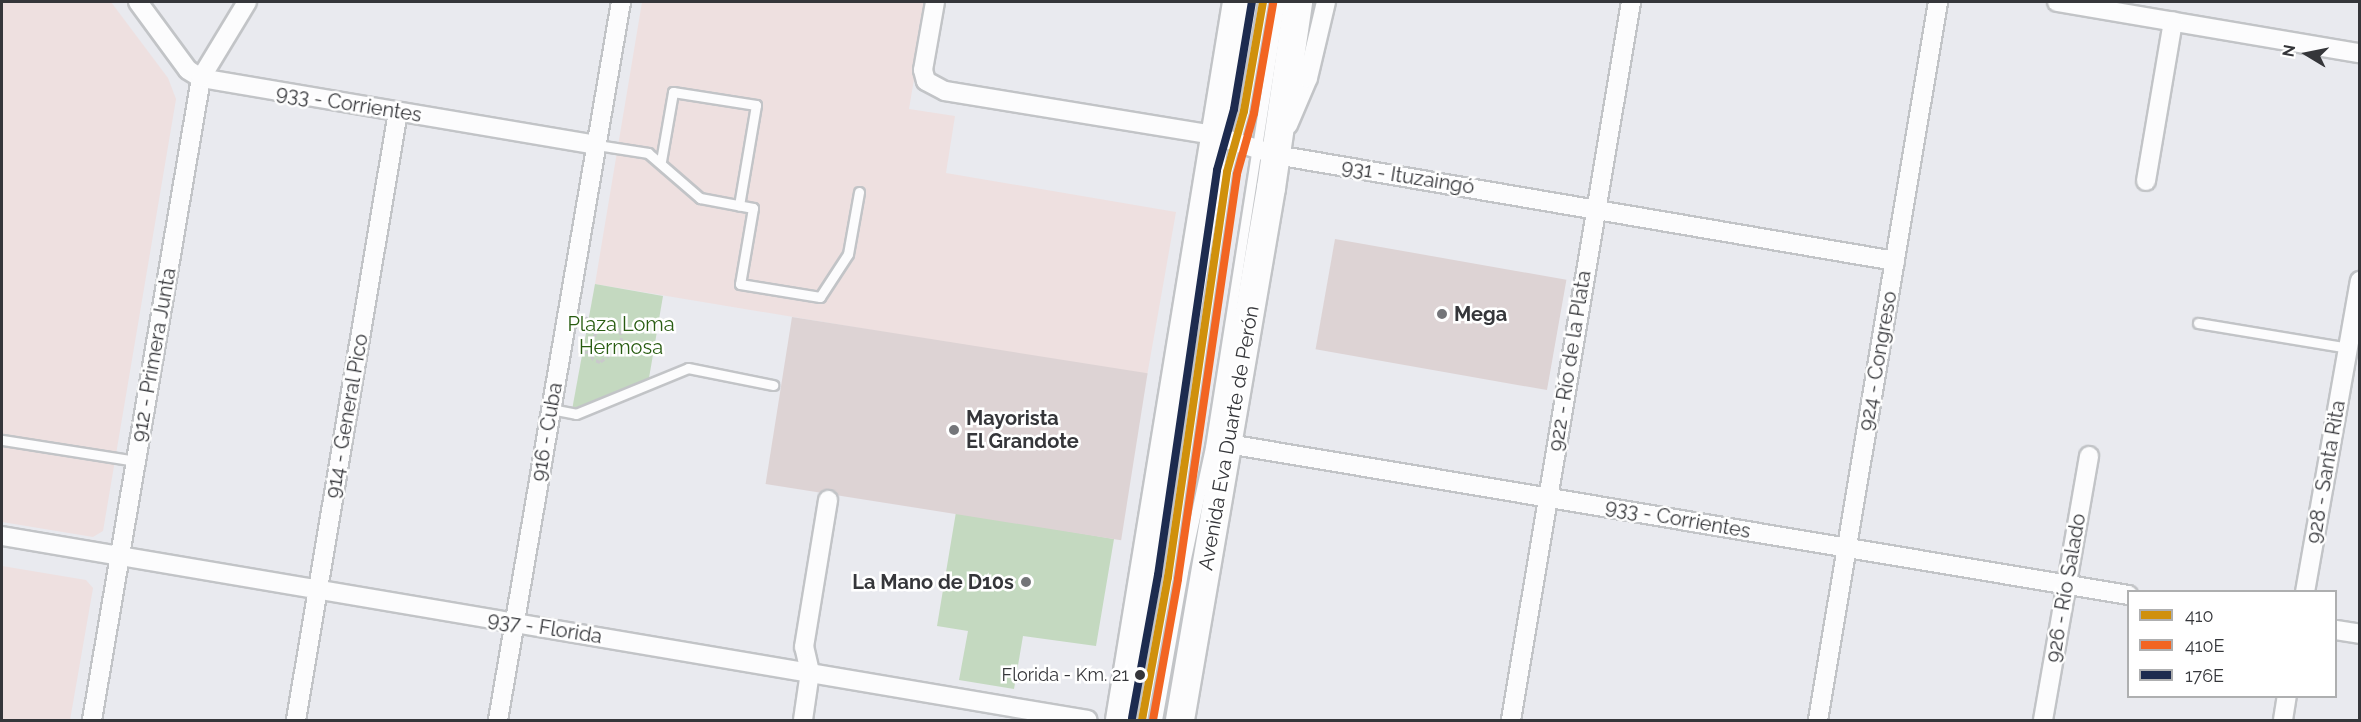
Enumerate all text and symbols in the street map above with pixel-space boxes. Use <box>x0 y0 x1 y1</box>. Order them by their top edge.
north arrow <box>2277 24 2337 84</box>
text: N <box>2278 43 2299 58</box>
street label: 933 - Corrientes <box>275 81 423 127</box>
street label: 931 - Ituzaingó <box>1340 155 1476 199</box>
street label: 912 - Primera Junta <box>127 266 181 444</box>
street label: 922 - Río de la Plata <box>1544 269 1596 453</box>
street label: 924 - Congreso <box>1854 289 1902 433</box>
place label: Mega <box>1454 302 1507 326</box>
street label: Avenida Eva Duarte de Perón <box>1194 304 1264 572</box>
marker: Mega <box>1435 307 1449 321</box>
park label: Plaza Loma Hermosa <box>567 312 675 359</box>
street label: 914 - General Pico <box>321 332 373 500</box>
street label: 916 - Cuba <box>527 381 567 483</box>
street label: 928 - Santa Rita <box>2302 399 2350 545</box>
place label: Mayorista El Grandote <box>966 406 1079 453</box>
marker: Mayorista El Grandote <box>947 423 961 437</box>
street label: 933 - Corrientes <box>1604 494 1752 544</box>
street label: 926 - Río Salado <box>2041 512 2091 664</box>
place label: La Mano de D10s <box>852 570 1014 594</box>
marker: La Mano de D10s <box>1019 575 1033 589</box>
legend <box>2127 590 2337 698</box>
text: 410 <box>2185 605 2214 626</box>
street label: 937 - Florida <box>486 607 604 649</box>
text: 410E <box>2185 635 2225 656</box>
place label: Florida - Km. 21 <box>1002 664 1129 686</box>
text: 176E <box>2185 665 2224 686</box>
marker: Florida - Km. 21 <box>1134 669 1146 681</box>

